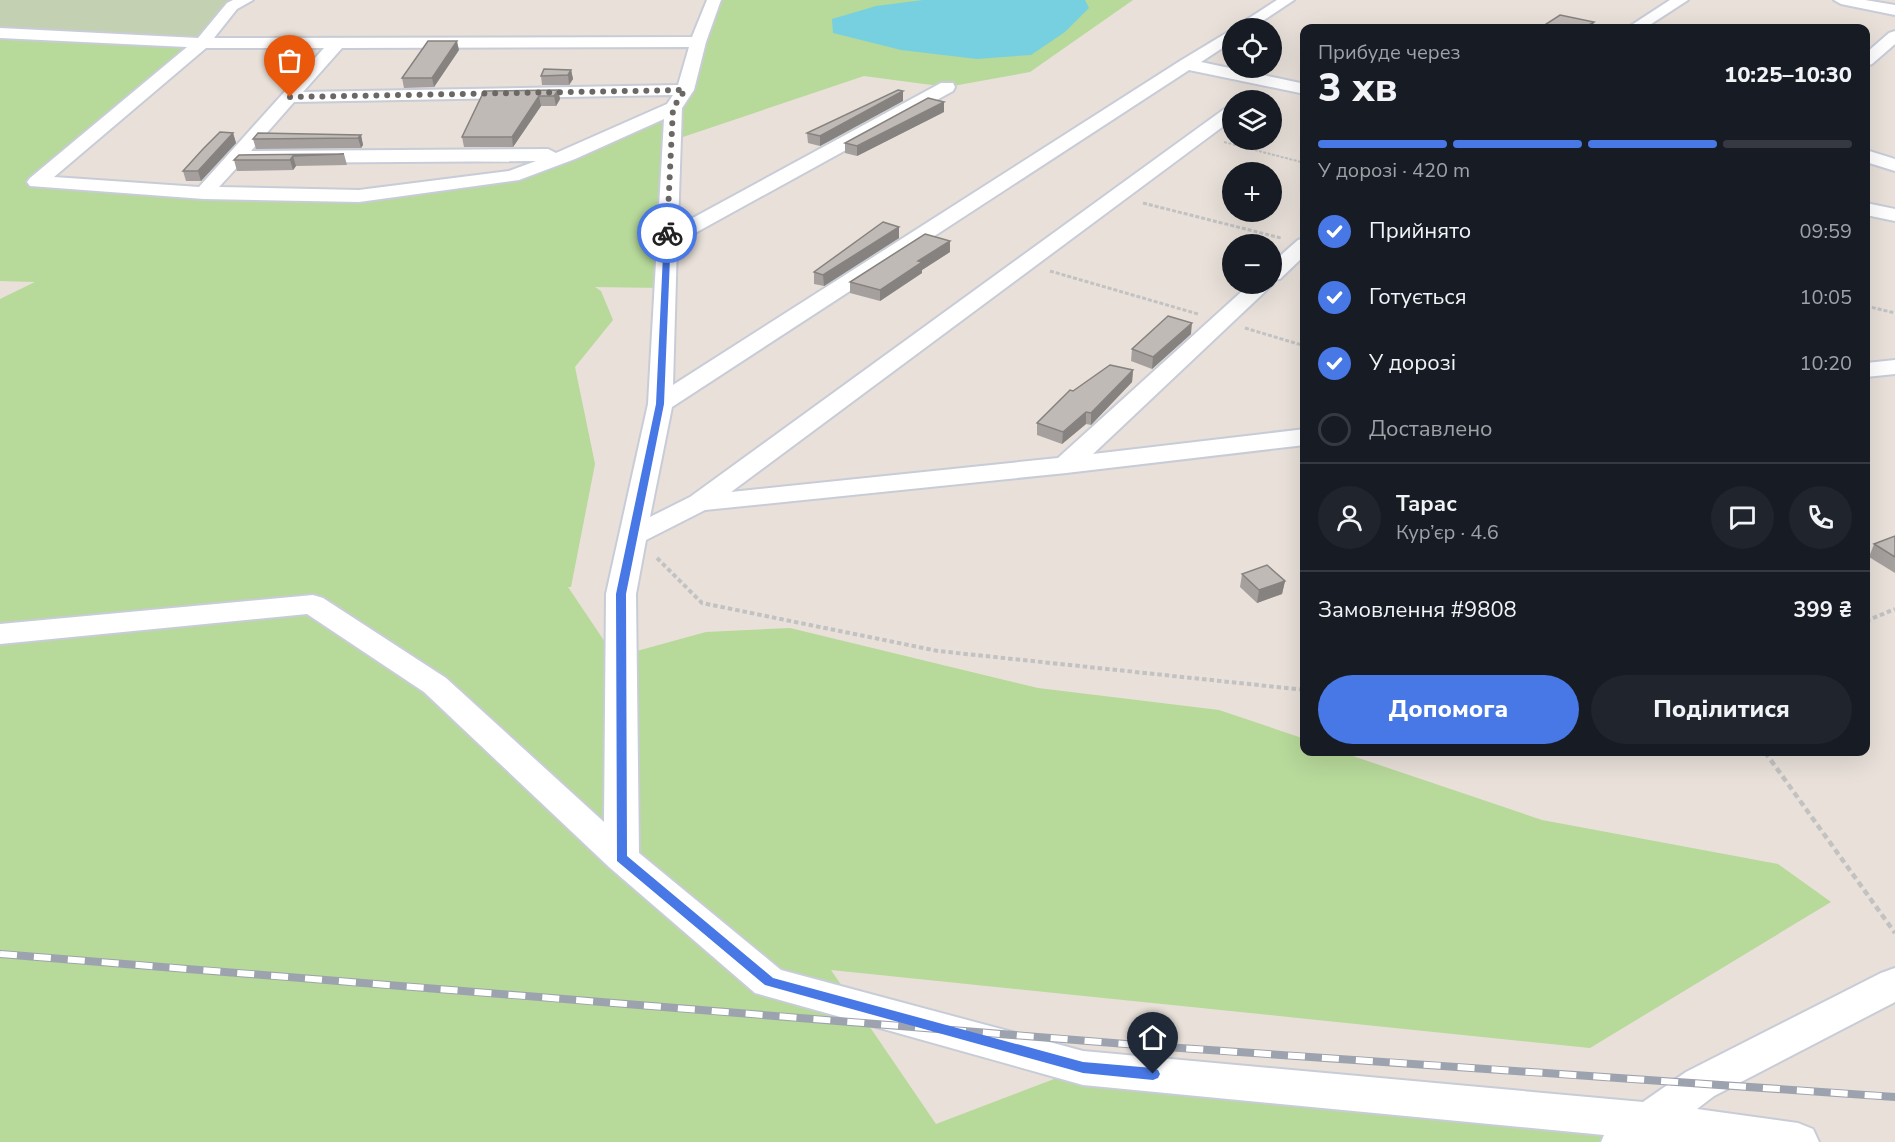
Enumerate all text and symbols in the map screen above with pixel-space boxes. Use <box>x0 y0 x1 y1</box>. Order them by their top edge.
map controls <box>1222 18 1282 294</box>
button: locate <box>1222 18 1282 78</box>
pin <box>264 35 315 97</box>
text: Прибуде через <box>1318 39 1460 66</box>
icon: bag <box>273 44 306 77</box>
text: 10:25–10:30 <box>1724 60 1852 90</box>
text: 3 хв <box>1318 62 1397 115</box>
button: layers <box>1222 90 1282 150</box>
text: У дорозі · 420 m <box>1318 157 1470 184</box>
button: + <box>1222 162 1282 222</box>
courier <box>637 203 697 263</box>
icon: check <box>1318 215 1351 248</box>
text: Прийнято <box>1369 216 1471 246</box>
icon: bike <box>651 217 684 250</box>
text: 09:59 <box>1799 218 1852 245</box>
button: − <box>1222 234 1282 294</box>
icon: check <box>1318 281 1351 314</box>
text: Готується <box>1369 282 1467 312</box>
text: 10:05 <box>1799 284 1852 311</box>
icon: check <box>1318 347 1351 380</box>
text: У дорозі <box>1369 348 1456 378</box>
text: 10:20 <box>1799 350 1852 377</box>
text: Доставлено <box>1369 414 1493 444</box>
button: person <box>1318 486 1381 549</box>
button: chat <box>1711 486 1774 549</box>
button: phone <box>1789 486 1852 549</box>
text: Тарас <box>1396 489 1457 519</box>
text: Кур’єр · 4.6 <box>1396 519 1499 546</box>
text: Замовлення #9808 <box>1318 595 1517 625</box>
text: 399 ₴ <box>1793 595 1852 625</box>
button: Допомога <box>1318 675 1579 744</box>
button: Поділитися <box>1591 675 1852 744</box>
pin <box>1127 1012 1178 1074</box>
icon: home <box>1136 1021 1169 1054</box>

